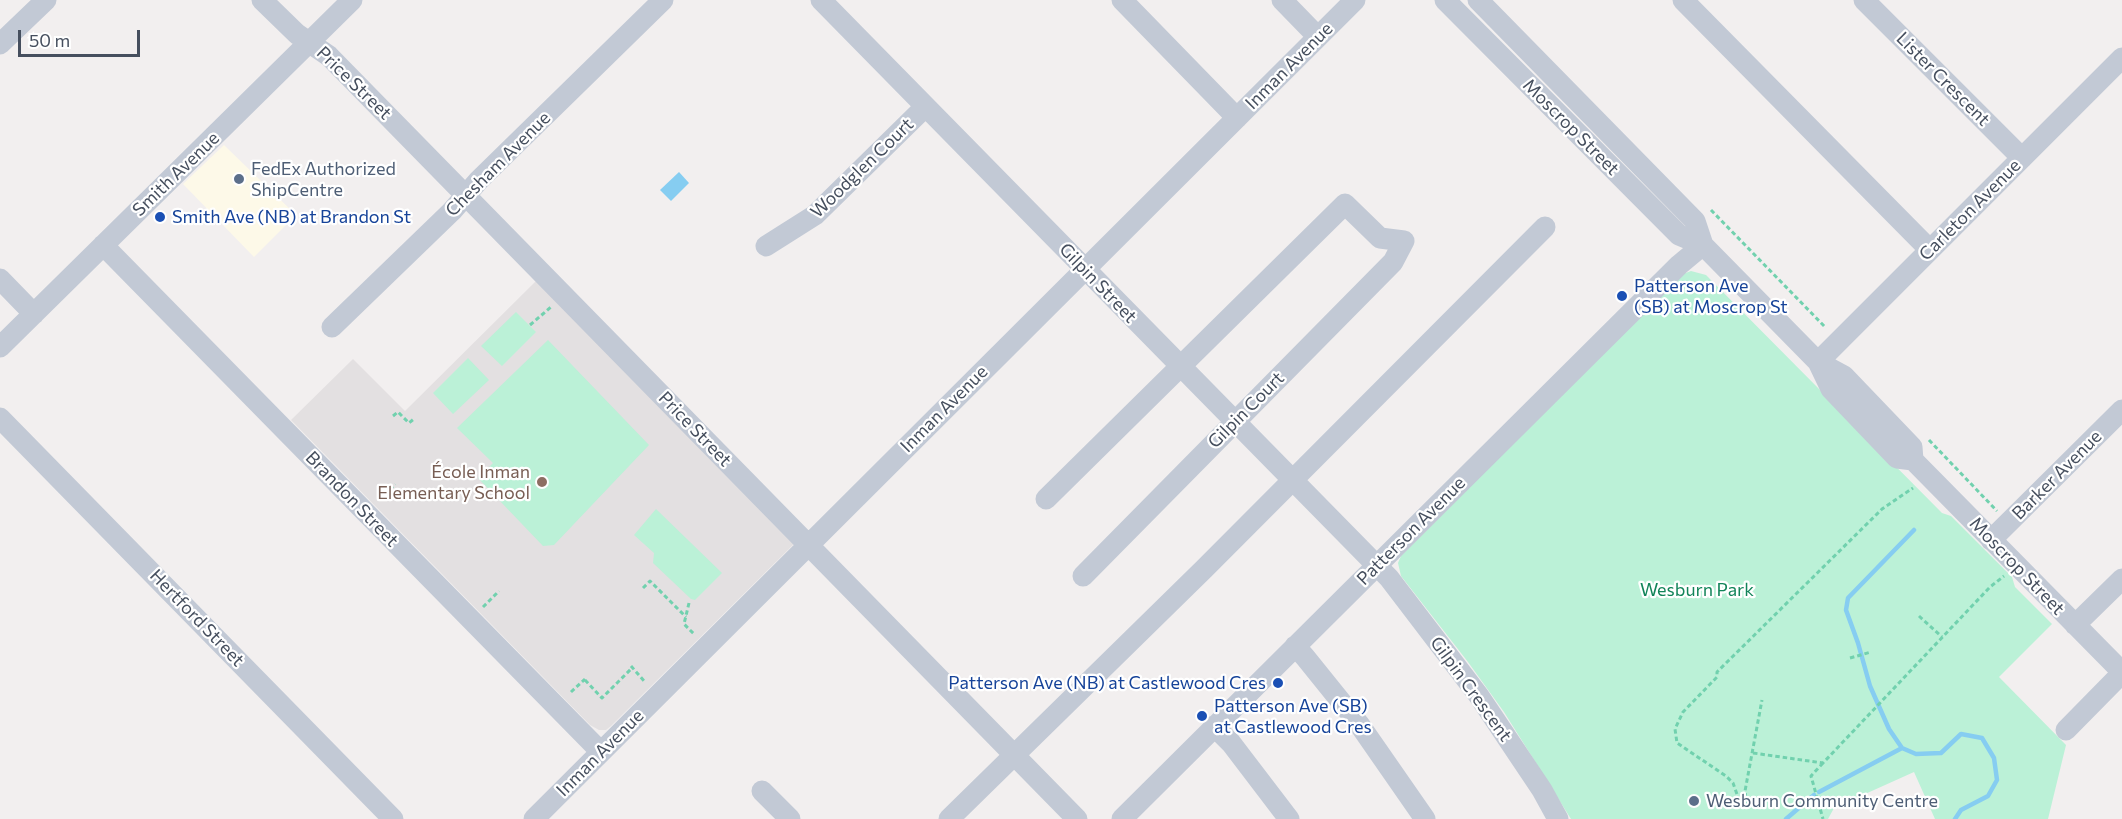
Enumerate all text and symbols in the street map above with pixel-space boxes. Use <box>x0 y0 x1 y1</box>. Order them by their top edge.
scale bar <box>21 18 142 56</box>
street label: Inman Avenue <box>1241 18 1337 114</box>
street label: Lister Crescent <box>1892 28 1994 130</box>
text: 50 m <box>29 29 70 51</box>
street label: Price Street <box>312 42 396 124</box>
street label: Moscrop Street <box>1518 74 1624 180</box>
street label: Chesham Avenue <box>441 107 555 221</box>
street label: Woodglen Court <box>806 114 918 222</box>
street label: Smith Avenue <box>128 127 224 221</box>
street label: Carleton Avenue <box>1915 155 2025 265</box>
place label: FedEx Authorized ShipCentre <box>251 158 396 201</box>
marker: FedEx Authorized ShipCentre <box>232 172 246 186</box>
place label: Smith Ave (NB) at Brandon St <box>172 206 411 228</box>
marker: Smith Ave (NB) at Brandon St <box>153 210 167 224</box>
street label: Gilpin Street <box>1055 239 1141 327</box>
place label: Patterson Ave (SB) at Moscrop St <box>1634 275 1788 318</box>
marker: Patterson Ave (SB) at Moscrop St <box>1615 289 1629 303</box>
street label: Inman Avenue <box>896 361 992 457</box>
street label: Gilpin Court <box>1203 367 1289 453</box>
street label: Price Street <box>654 387 736 471</box>
street label: Barker Avenue <box>2008 426 2106 524</box>
street label: Brandon Street <box>301 447 403 551</box>
place label: École Inman Elementary School <box>377 461 530 504</box>
street label: Patterson Avenue <box>1352 472 1470 590</box>
marker: École Inman Elementary School <box>535 475 549 489</box>
street label: Moscrop Street <box>1965 513 2069 619</box>
street label: Hertford Street <box>145 565 249 671</box>
park label: Wesburn Park <box>1640 579 1754 601</box>
street label: Gilpin Crescent <box>1426 632 1516 746</box>
place label: Patterson Ave (NB) at Castlewood Cres <box>948 672 1266 694</box>
marker: Patterson Ave (NB) at Castlewood Cres <box>1271 676 1285 690</box>
place label: Patterson Ave (SB) at Castlewood Cres <box>1214 695 1372 738</box>
street label: Inman Avenue <box>552 705 648 801</box>
marker: Patterson Ave (SB) at Castlewood Cres <box>1195 709 1209 723</box>
place label: Wesburn Community Centre <box>1706 790 1938 812</box>
marker: Wesburn Community Centre <box>1687 794 1701 808</box>

